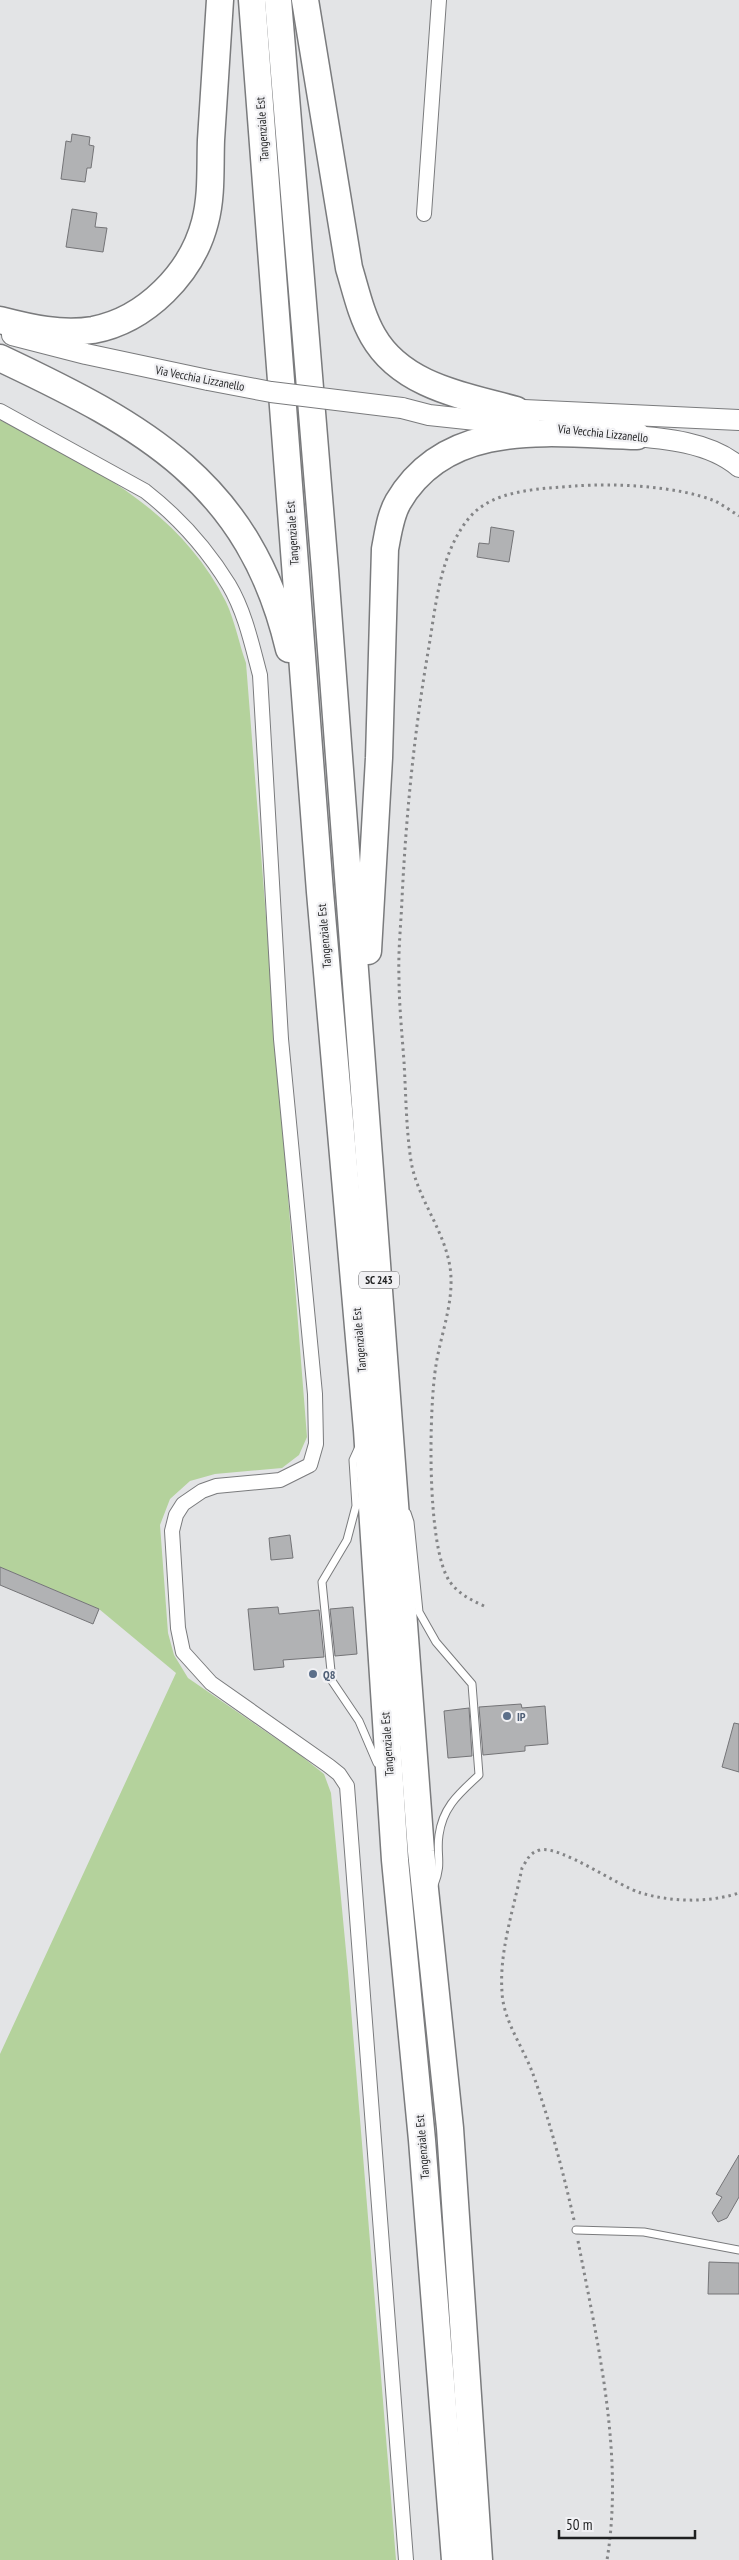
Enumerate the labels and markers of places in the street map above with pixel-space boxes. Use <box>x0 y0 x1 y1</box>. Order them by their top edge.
place label: Q8 <box>323 1667 336 1682</box>
marker: Q8 <box>307 1668 319 1680</box>
place label: IP <box>517 1709 526 1724</box>
marker: IP <box>501 1710 513 1722</box>

